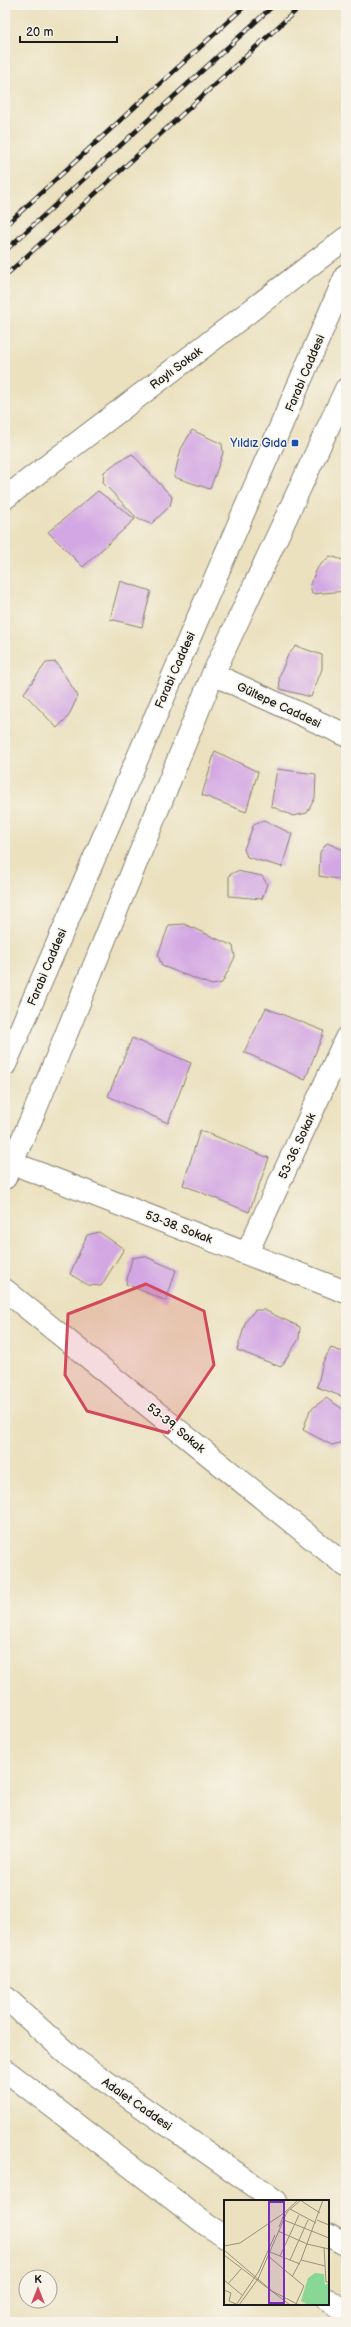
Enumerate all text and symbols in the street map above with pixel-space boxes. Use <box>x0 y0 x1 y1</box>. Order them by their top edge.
scale bar <box>20 18 117 44</box>
text: 20 m <box>26 25 53 40</box>
street label: Farabi Caddesi <box>282 332 328 414</box>
street label: Raylı Sokak <box>147 344 206 393</box>
place label: Yıldız Gıda <box>229 436 287 451</box>
marker: Yıldız Gıda <box>290 438 300 448</box>
street label: Farabi Caddesi <box>152 629 199 711</box>
street label: Gültepe Caddesi <box>234 679 323 732</box>
street label: Farabi Caddesi <box>24 926 70 1008</box>
street label: 53-36. Sokak <box>276 1111 319 1182</box>
street label: 53-38. Sokak <box>143 1208 215 1247</box>
street label: 53-39. Sokak <box>143 1400 208 1457</box>
street label: Adalet Caddesi <box>99 2075 175 2134</box>
inset map <box>224 2200 329 2305</box>
north arrow <box>18 2269 58 2309</box>
text: K <box>34 2273 42 2286</box>

